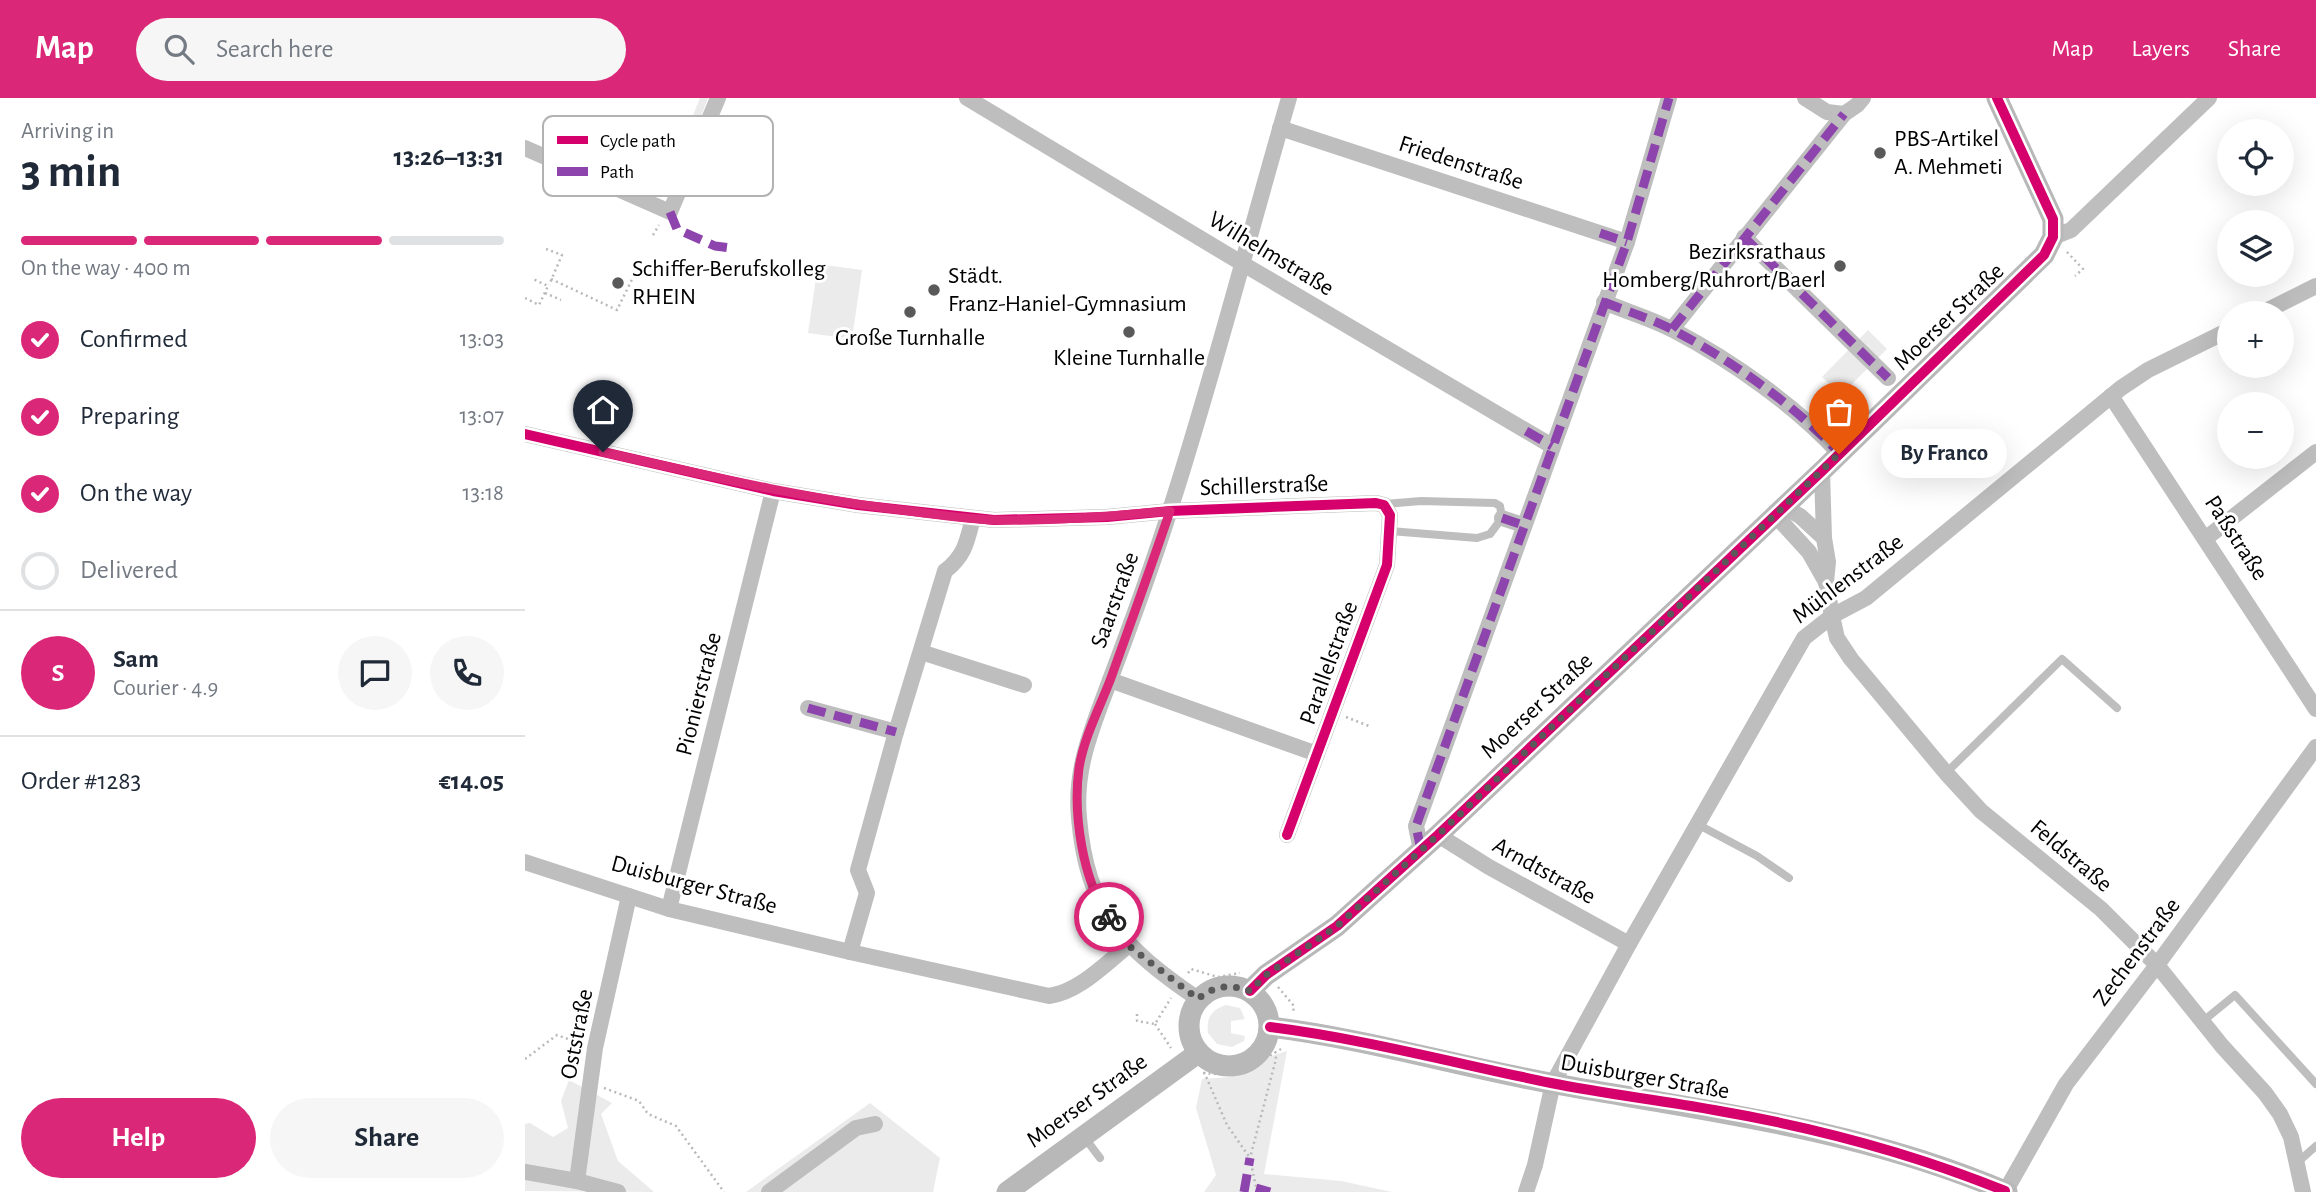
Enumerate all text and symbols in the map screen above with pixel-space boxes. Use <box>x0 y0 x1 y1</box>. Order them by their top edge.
search box <box>136 18 626 81</box>
icon: search <box>160 30 198 68</box>
text: Map <box>35 32 94 65</box>
text: Search here <box>216 36 334 62</box>
text: Map <box>2051 37 2093 61</box>
text: Layers <box>2131 37 2190 61</box>
text: Share <box>2228 37 2281 61</box>
legend <box>543 116 773 196</box>
map controls <box>2217 119 2294 469</box>
button: locate <box>2217 119 2294 196</box>
text: Arriving in <box>21 120 114 143</box>
place label: PBS-Artikel A. Mehmeti <box>1894 127 2003 179</box>
text: Cycle path <box>600 132 676 151</box>
street label: Friedenstraße <box>1396 132 1526 194</box>
text: 13:26–13:31 <box>394 144 504 170</box>
marker: PBS-Artikel A. Mehmeti <box>1872 145 1888 161</box>
text: 3 min <box>21 149 121 195</box>
text: Path <box>600 163 634 182</box>
street label: Wilhelmstraße <box>1204 207 1338 301</box>
button: layers <box>2217 210 2294 287</box>
place label: Bezirksrathaus Homberg/Ruhrort/Baerl <box>1602 240 1826 292</box>
text: On the way · 400 m <box>21 257 191 280</box>
place label: Schiffer-Berufskolleg RHEIN <box>632 257 826 309</box>
marker: Bezirksrathaus Homberg/Ruhrort/Baerl <box>1832 258 1848 274</box>
street label: Moerser Straße <box>1889 259 2009 375</box>
place label: Städt. Franz-Haniel-Gymnasium <box>948 264 1187 316</box>
marker: Schiffer-Berufskolleg RHEIN <box>610 275 626 291</box>
marker: Städt. Franz-Haniel-Gymnasium <box>926 282 942 298</box>
button: + <box>2217 301 2294 378</box>
marker: Große Turnhalle <box>902 304 918 320</box>
icon: check <box>21 321 59 359</box>
marker: Kleine Turnhalle <box>1121 324 1137 340</box>
text: Confirmed <box>80 326 188 352</box>
place label: Große Turnhalle <box>835 326 985 350</box>
text: 13:03 <box>460 328 504 351</box>
place label: Kleine Turnhalle <box>1053 346 1205 370</box>
pin <box>573 380 633 452</box>
pin <box>1809 382 1869 454</box>
icon: home <box>584 391 622 429</box>
button: − <box>2217 392 2294 469</box>
icon: bag <box>1820 393 1858 431</box>
icon: check <box>21 398 59 436</box>
text: Preparing <box>80 403 179 429</box>
text: 13:07 <box>460 405 504 428</box>
callout: By Franco <box>1881 430 2007 478</box>
text: By Franco <box>1900 442 1988 465</box>
street label: Schillerstraße <box>1199 472 1329 500</box>
icon: check <box>21 475 59 513</box>
text: On the way <box>80 480 192 506</box>
text: 13:18 <box>463 482 504 505</box>
street label: Paßstraße <box>2200 491 2272 585</box>
street label: Mühlenstraße <box>1788 530 1908 628</box>
street label: Saarstraße <box>1087 549 1143 651</box>
text: Delivered <box>80 557 178 583</box>
street label: Parallelstraße <box>1296 598 1362 728</box>
street label: Pionierstraße <box>672 630 726 758</box>
button: chat <box>338 636 412 710</box>
button: phone <box>430 636 504 710</box>
text: Sam <box>113 646 159 672</box>
street label: Moerser Straße <box>1477 649 1597 763</box>
text: S <box>52 660 64 686</box>
text: Courier · 4.9 <box>113 677 218 700</box>
text: Order #1283 <box>21 768 141 794</box>
text: €14.05 <box>439 768 504 794</box>
street label: Feldstraße <box>2026 815 2116 897</box>
street label: Arndtstraße <box>1489 833 1599 909</box>
street label: Duisburger Straße <box>608 851 780 919</box>
courier <box>1074 882 1144 952</box>
street label: Zechenstraße <box>2089 894 2185 1010</box>
icon: bike <box>1090 898 1128 936</box>
street label: Oststraße <box>557 987 597 1081</box>
street label: Moerser Straße <box>1022 1049 1152 1153</box>
street label: Duisburger Straße <box>1559 1050 1731 1104</box>
button: Help <box>21 1098 256 1178</box>
button: Share <box>270 1098 504 1178</box>

